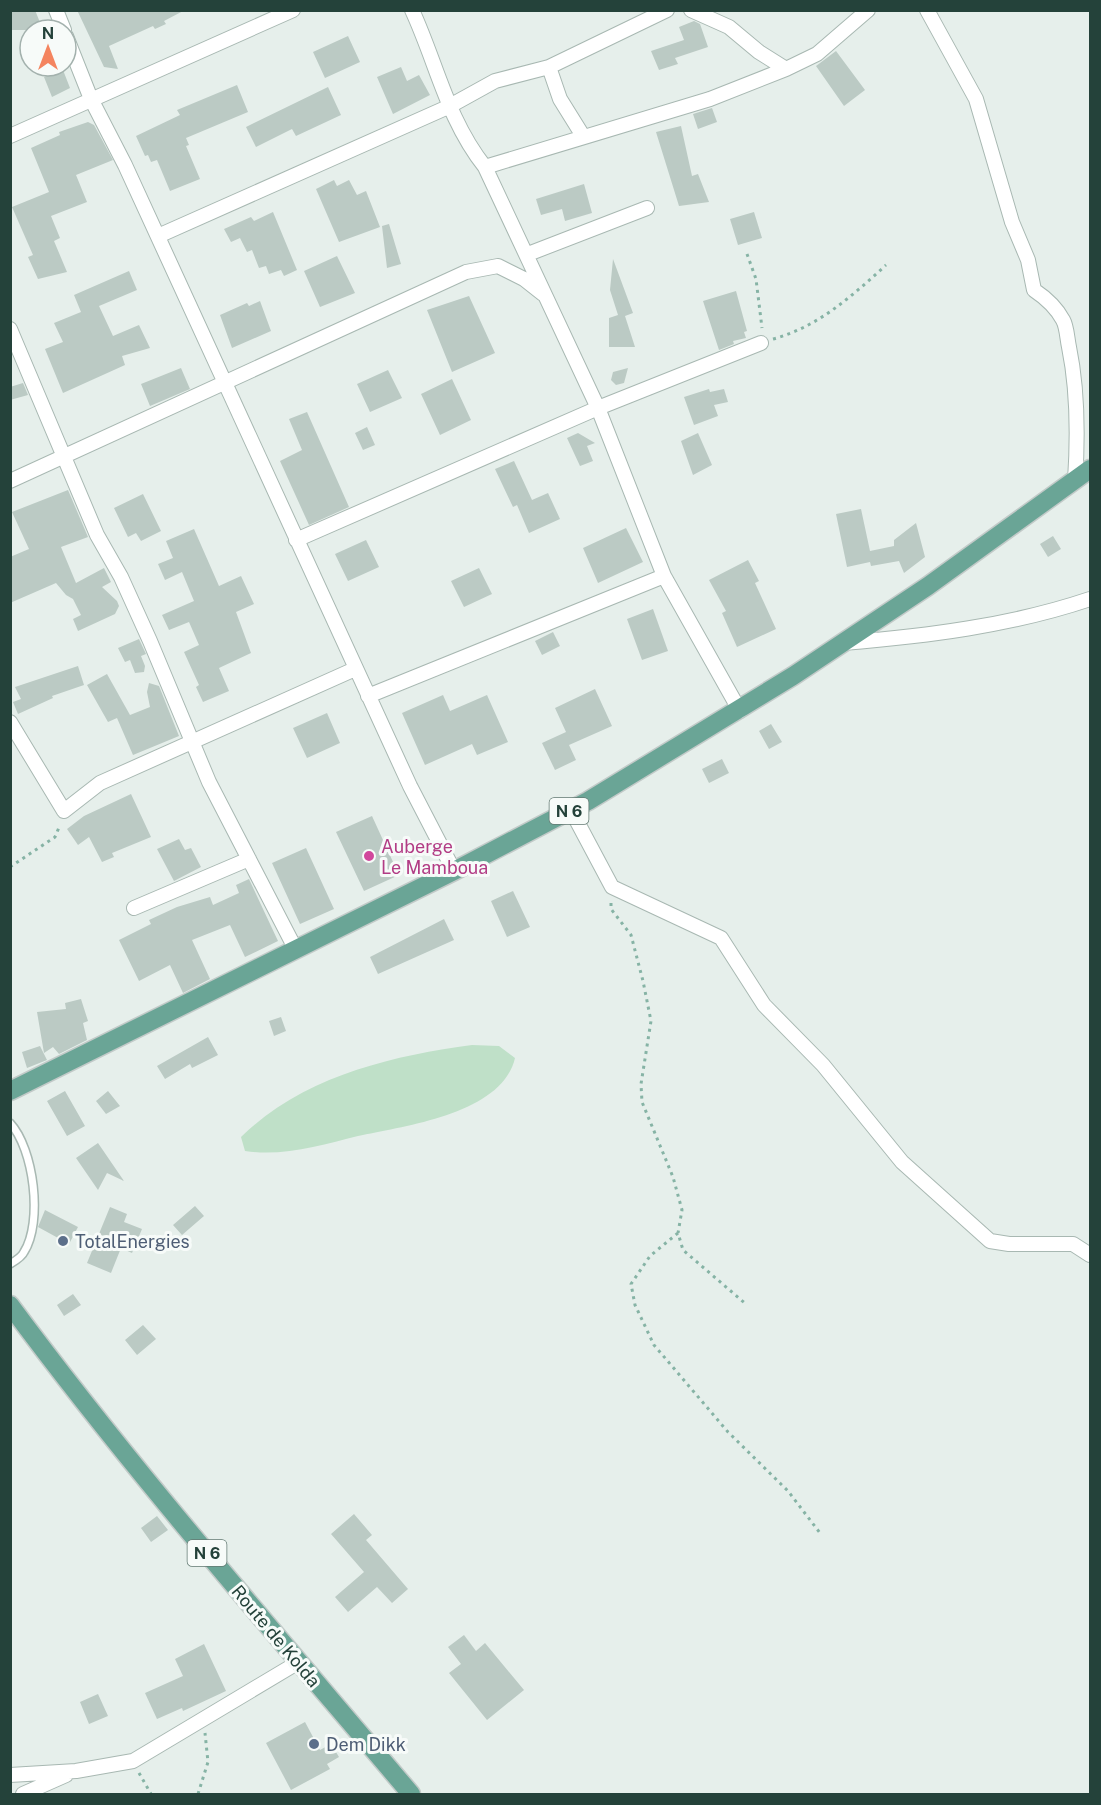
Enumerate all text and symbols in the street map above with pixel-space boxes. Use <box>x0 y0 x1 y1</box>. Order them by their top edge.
north arrow <box>18 18 78 78</box>
text: N <box>42 24 54 43</box>
road number: N 6 <box>550 798 588 824</box>
place label: Auberge Le Mamboua <box>381 836 488 878</box>
marker: Auberge Le Mamboua <box>362 849 376 863</box>
place label: TotalEnergies <box>75 1231 190 1252</box>
marker: TotalEnergies <box>56 1234 70 1248</box>
road number: N 6 <box>188 1540 226 1566</box>
street label: Route de Kolda <box>227 1581 325 1691</box>
place label: Dem Dikk <box>326 1734 406 1755</box>
marker: Dem Dikk <box>307 1737 321 1751</box>

